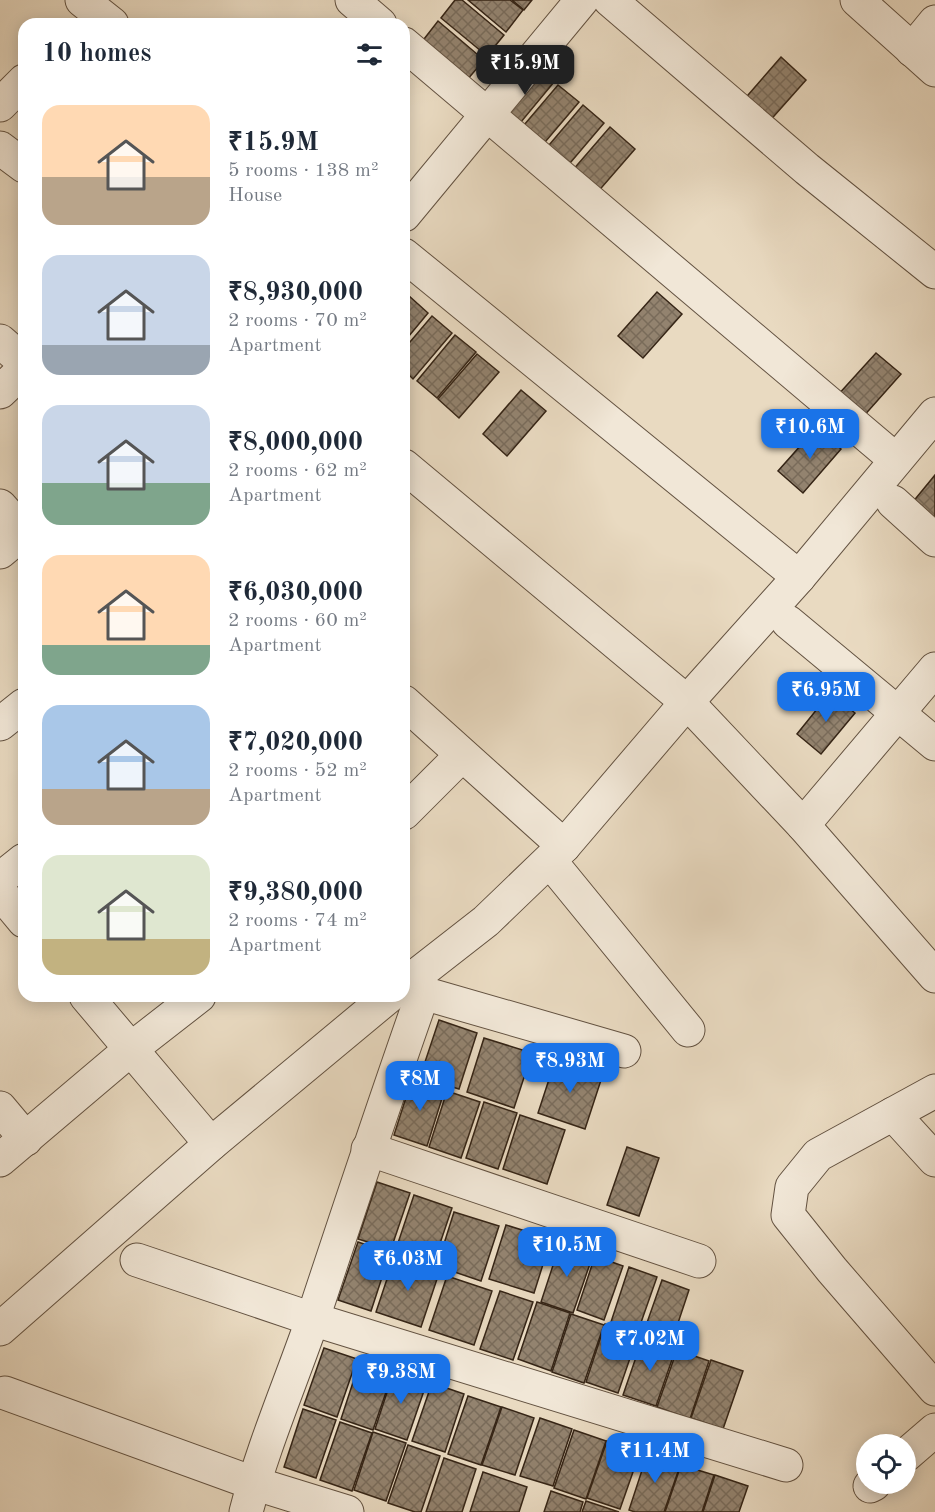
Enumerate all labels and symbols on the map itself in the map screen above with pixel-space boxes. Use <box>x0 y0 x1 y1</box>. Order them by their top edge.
pin: ₹15.9M <box>476 45 574 96</box>
pin: ₹10.6M <box>761 409 859 460</box>
pin: ₹6.95M <box>777 672 875 723</box>
pin: ₹8.93M <box>521 1043 619 1094</box>
pin: ₹8M <box>391 1061 449 1112</box>
pin: ₹10.5M <box>518 1227 616 1278</box>
pin: ₹6.03M <box>359 1241 457 1292</box>
pin: ₹7.02M <box>601 1321 699 1372</box>
pin: ₹9.38M <box>352 1354 450 1405</box>
pin: ₹11.4M <box>606 1433 704 1484</box>

